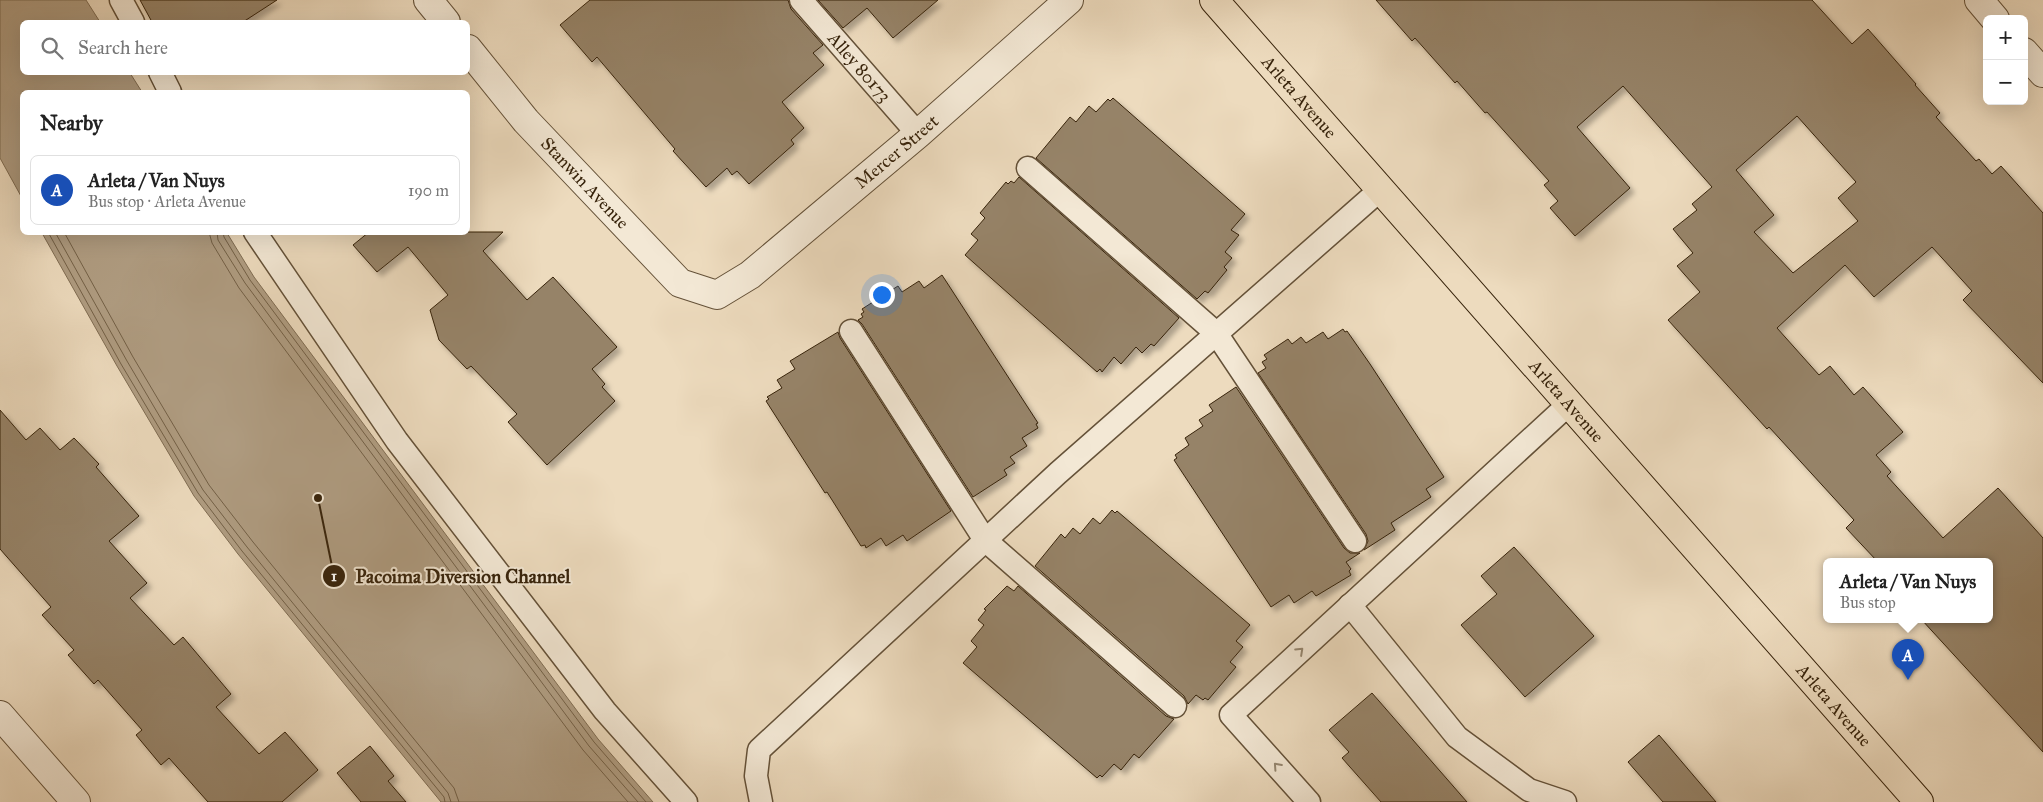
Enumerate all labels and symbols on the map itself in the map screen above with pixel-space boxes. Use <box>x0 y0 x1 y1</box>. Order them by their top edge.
street label: Alley 80173 <box>823 27 896 106</box>
street label: Arleta Avenue <box>1256 50 1341 143</box>
street label: Mercer Street <box>850 110 944 193</box>
street label: Stanwin Avenue <box>536 133 634 233</box>
your location <box>869 282 895 308</box>
street label: Arleta Avenue <box>1524 354 1609 447</box>
callout: Pacoima Diversion Channel <box>321 559 581 593</box>
text: Pacoima Diversion Channel <box>356 565 571 588</box>
text: 1 <box>331 567 337 585</box>
pin: A <box>1892 639 1924 680</box>
one-way arrow <box>1294 648 1303 657</box>
street label: Arleta Avenue <box>1791 659 1876 751</box>
one-way arrow <box>1274 762 1283 771</box>

